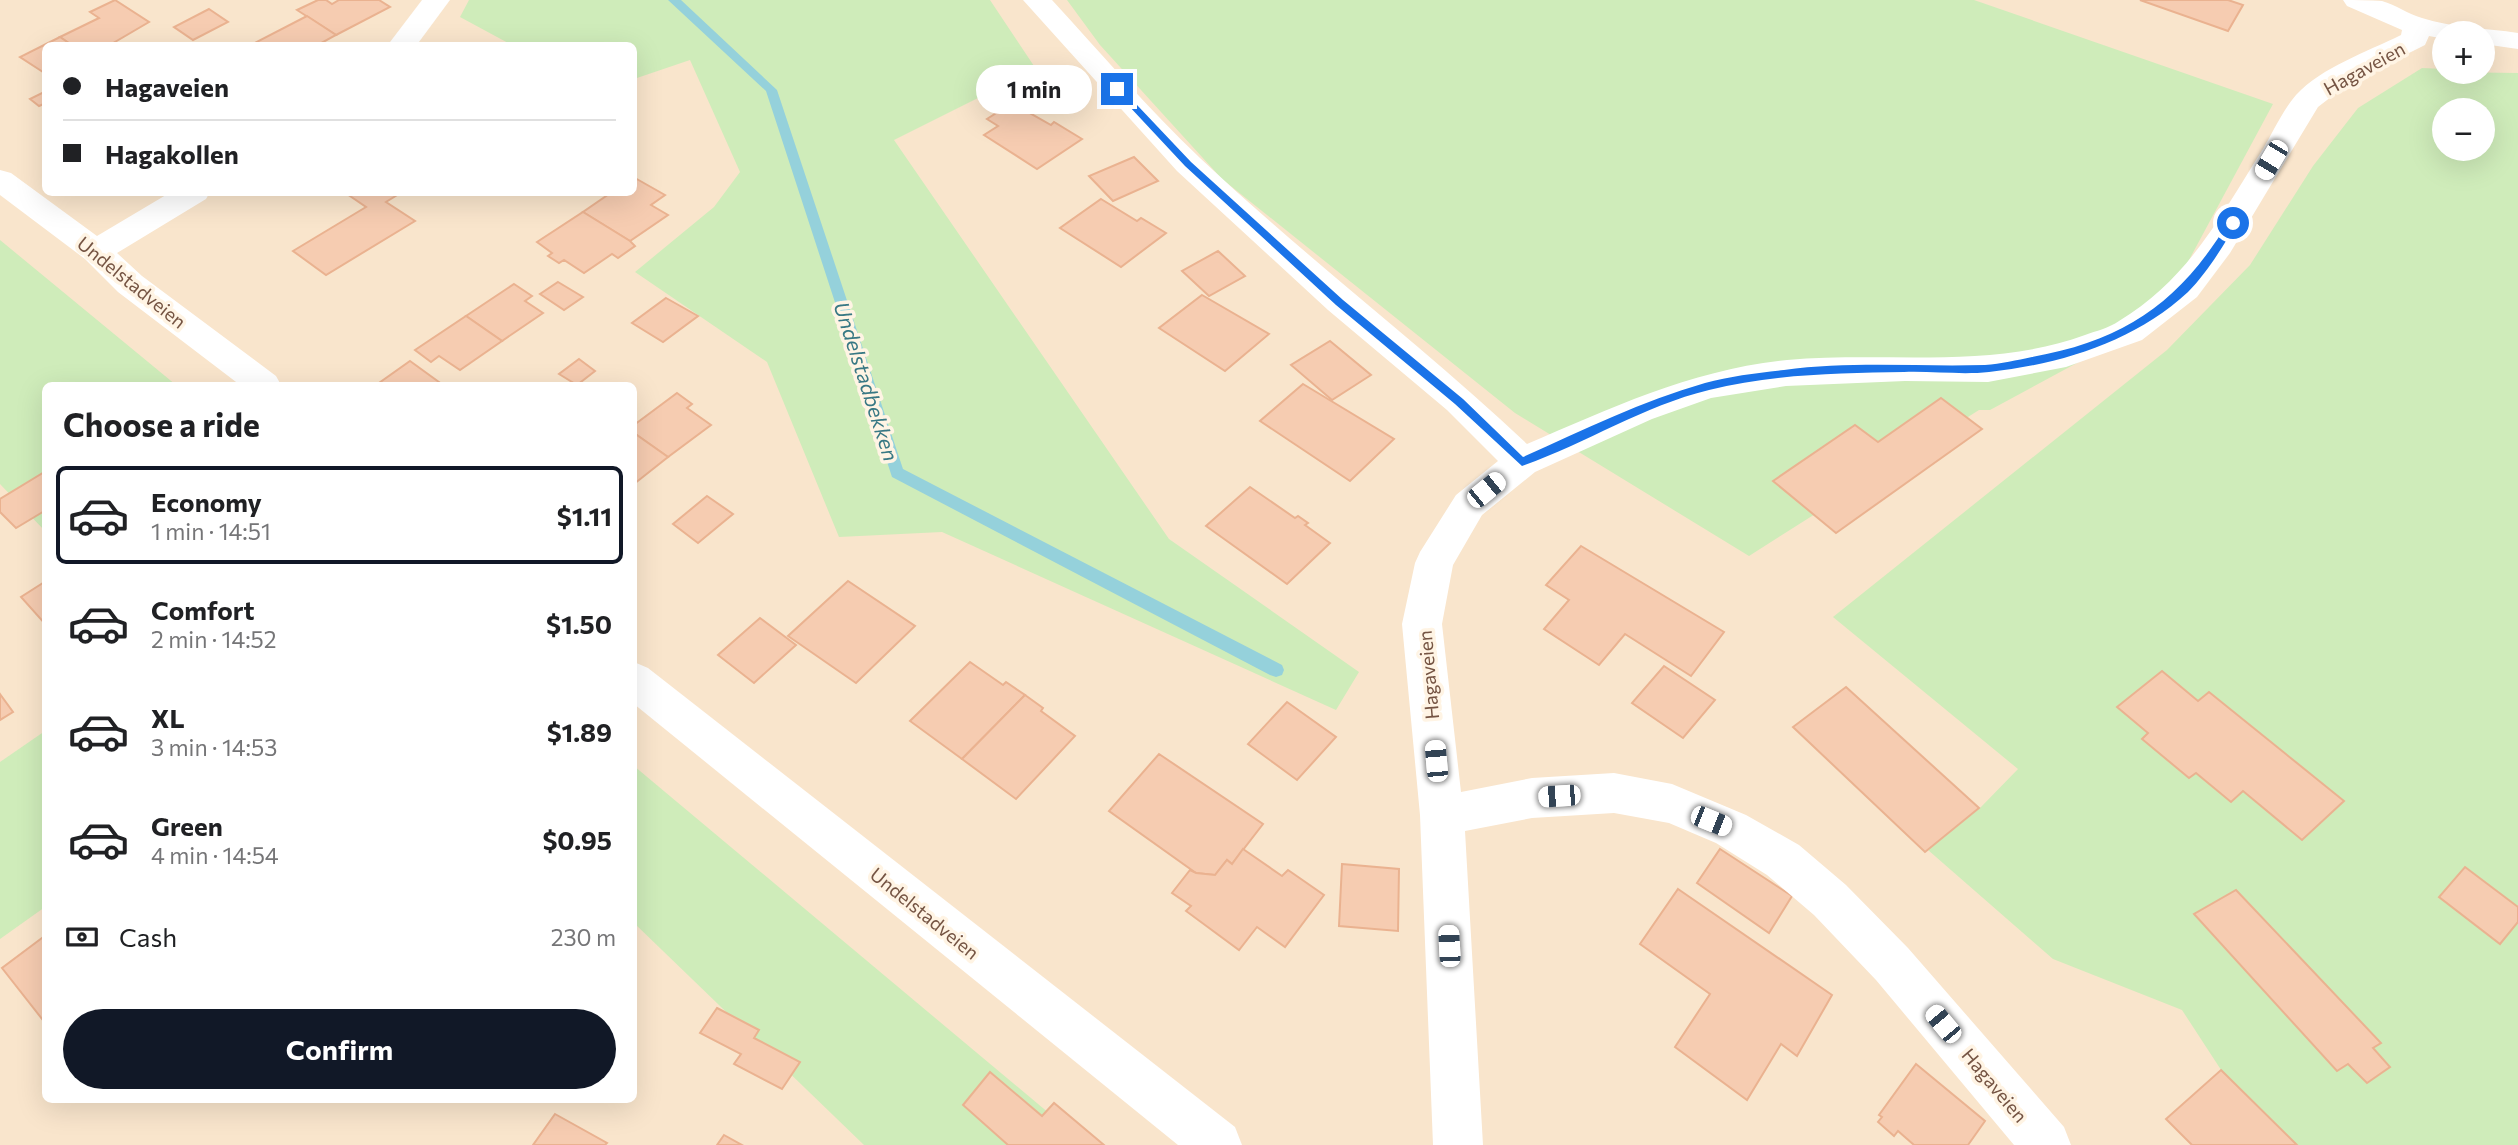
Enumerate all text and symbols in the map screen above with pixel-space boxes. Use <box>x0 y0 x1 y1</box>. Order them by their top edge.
map controls <box>2432 21 2495 161</box>
button: + <box>2432 21 2495 84</box>
street label: Hagaveien <box>2319 36 2409 100</box>
callout: 1 min <box>977 64 1092 114</box>
text: Hagaveien <box>105 71 229 102</box>
route end <box>1101 73 1133 105</box>
text: 1 min <box>1007 75 1061 103</box>
button: − <box>2432 98 2495 161</box>
car <box>2252 137 2291 183</box>
text: Hagakollen <box>105 138 239 169</box>
route start <box>2217 207 2249 239</box>
street label: Undelstadveien <box>73 231 191 333</box>
water label: Undelstadbekken <box>829 298 905 464</box>
text: Choose a ride <box>63 404 260 444</box>
car <box>1464 469 1509 511</box>
icon: car <box>67 484 130 547</box>
text: Economy <box>151 486 262 517</box>
text: $1.11 <box>557 500 612 531</box>
text: 1 min · 14:51 <box>151 517 271 545</box>
icon: car <box>67 592 130 655</box>
text: Comfort <box>151 594 254 625</box>
text: $1.50 <box>546 608 612 639</box>
text: 2 min · 14:52 <box>151 625 277 653</box>
street label: Hagaveien <box>1413 630 1443 720</box>
icon: car <box>67 700 130 763</box>
text: XL <box>151 702 185 733</box>
text: $1.89 <box>547 716 612 747</box>
text: 3 min · 14:53 <box>151 733 277 761</box>
car <box>1424 739 1449 783</box>
car <box>1538 784 1581 808</box>
car <box>1688 803 1735 839</box>
icon: car <box>67 808 130 871</box>
text: Green <box>151 810 223 841</box>
text: $0.95 <box>542 824 612 855</box>
text: 4 min · 14:54 <box>151 841 279 869</box>
street label: Undelstadveien <box>866 862 984 964</box>
icon: cash <box>63 918 101 956</box>
text: Cash <box>119 921 177 952</box>
text: 230 m <box>551 923 616 951</box>
car <box>1438 924 1461 968</box>
car <box>1922 1001 1965 1047</box>
button: Confirm <box>63 1009 616 1089</box>
street label: Hagaveien <box>1957 1043 2033 1127</box>

